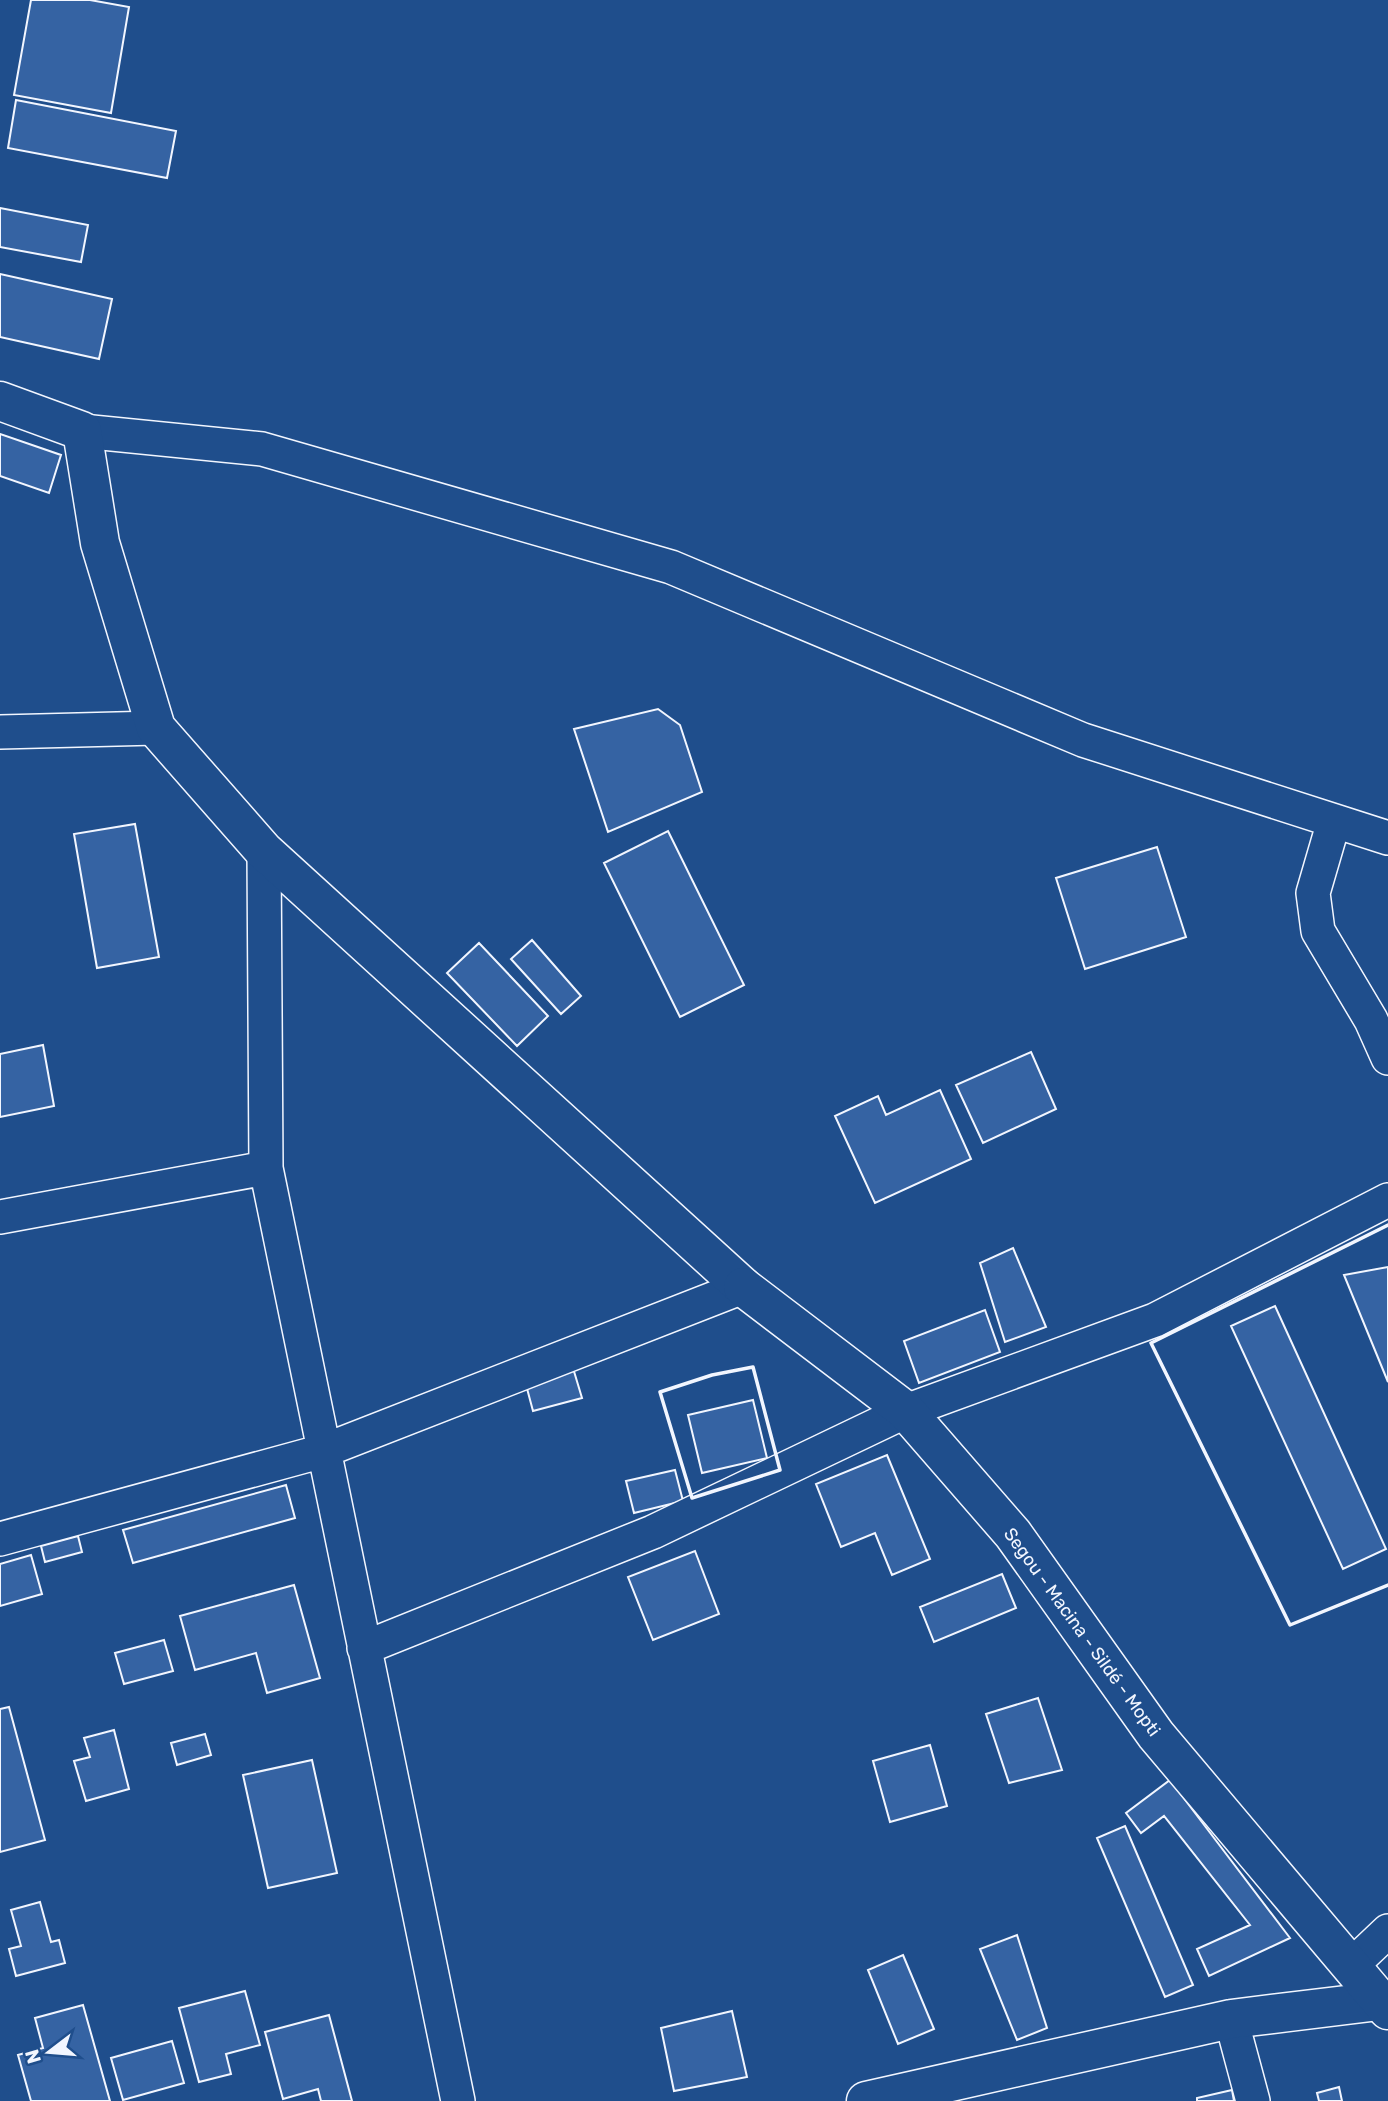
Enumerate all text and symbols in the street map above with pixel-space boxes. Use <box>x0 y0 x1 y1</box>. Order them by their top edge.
street label: Segou - Macina - Sildé - Mopti <box>999 1523 1165 1741</box>
north arrow <box>14 2017 84 2087</box>
text: N <box>20 2047 46 2066</box>

